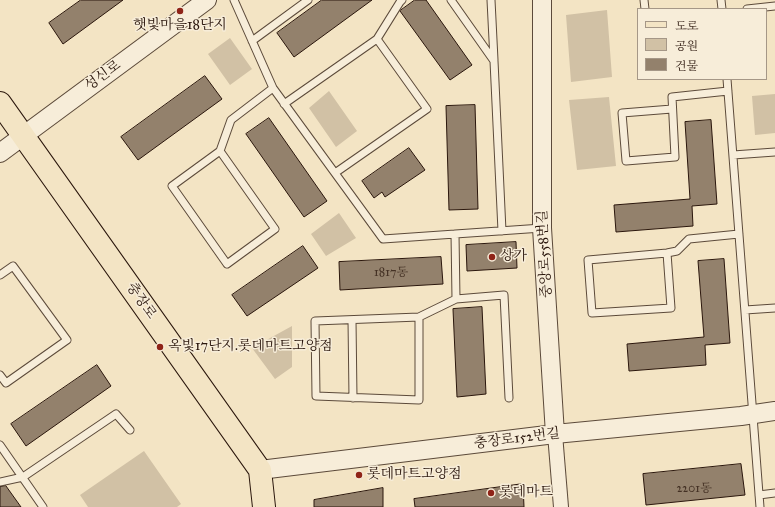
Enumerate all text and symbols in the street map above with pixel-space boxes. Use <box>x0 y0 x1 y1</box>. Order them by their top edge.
marker: 햇빛마을18단지 <box>175 6 185 16</box>
legend <box>637 8 767 80</box>
place label: 햇빛마을18단지 <box>133 18 227 34</box>
text: 도로 <box>675 19 698 33</box>
text: 공원 <box>675 39 698 53</box>
street label: 성신로 <box>82 57 124 95</box>
text: 건물 <box>675 59 698 73</box>
street label: 중앙로558번길 <box>534 210 556 298</box>
place label: 상가 <box>500 249 527 265</box>
marker: 상가 <box>487 252 497 262</box>
house number: 1817동 <box>374 266 408 280</box>
street label: 충장로 <box>122 280 160 322</box>
place label: 옥빛17단지.롯데마트고양점 <box>168 339 333 355</box>
marker: 옥빛17단지.롯데마트고양점 <box>155 342 165 352</box>
street label: 충장로152번길 <box>473 425 561 453</box>
place label: 롯데마트고양점 <box>367 467 462 483</box>
marker: 롯데마트고양점 <box>354 470 364 480</box>
house number: 2201동 <box>676 482 712 496</box>
place label: 롯데마트 <box>499 485 553 501</box>
marker: 롯데마트 <box>486 488 496 498</box>

